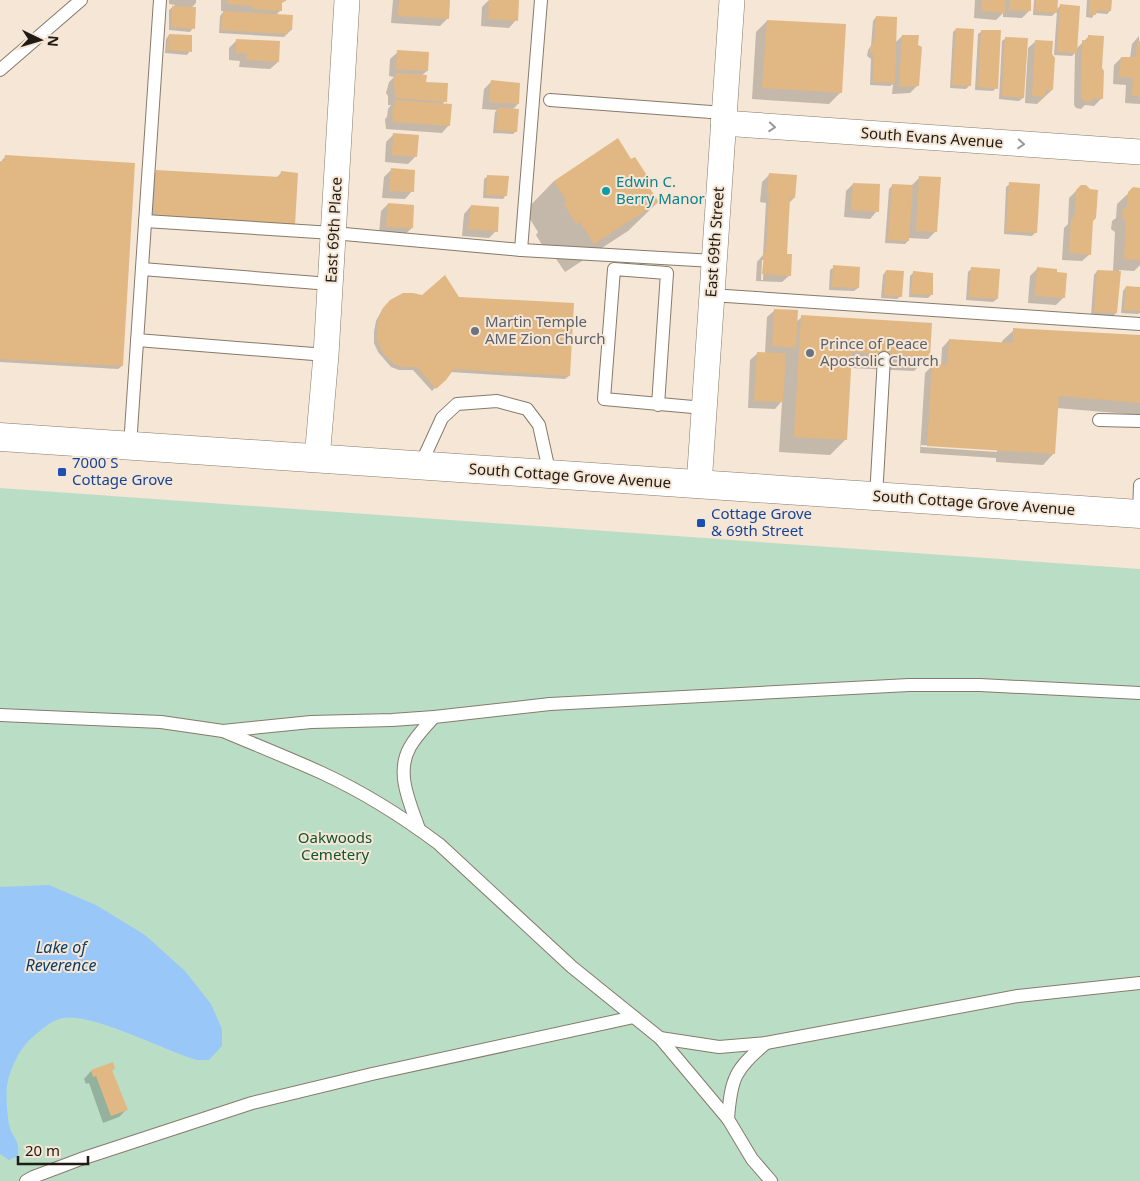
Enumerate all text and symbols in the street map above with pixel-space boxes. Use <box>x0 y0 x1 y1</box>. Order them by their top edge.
north arrow <box>15 15 65 65</box>
text: N <box>43 35 63 48</box>
one-way arrow <box>768 121 776 132</box>
street label: South Evans Avenue <box>860 122 1004 152</box>
one-way arrow <box>1018 138 1026 149</box>
place label: Edwin C. Berry Manor <box>616 171 705 208</box>
street label: East 69th Place <box>320 176 346 283</box>
marker: Edwin C. Berry Manor <box>600 185 612 197</box>
street label: East 69th Street <box>700 185 728 298</box>
place label: Martin Temple AME Zion Church <box>485 311 606 348</box>
marker: Martin Temple AME Zion Church <box>469 325 481 337</box>
place label: Prince of Peace Apostolic Church <box>820 333 939 370</box>
marker: Prince of Peace Apostolic Church <box>804 347 816 359</box>
place label: 7000 S Cottage Grove <box>72 452 173 489</box>
street label: South Cottage Grove Avenue <box>468 458 672 492</box>
marker: 7000 S Cottage Grove <box>56 466 68 478</box>
street label: South Cottage Grove Avenue <box>872 485 1076 519</box>
place label: Cottage Grove & 69th Street <box>711 503 812 540</box>
marker: Cottage Grove & 69th Street <box>695 517 707 529</box>
park label: Oakwoods Cemetery <box>298 827 372 864</box>
water label: Lake of Reverence <box>26 936 96 976</box>
scale bar <box>18 1134 88 1166</box>
text: 20 m <box>25 1140 60 1160</box>

